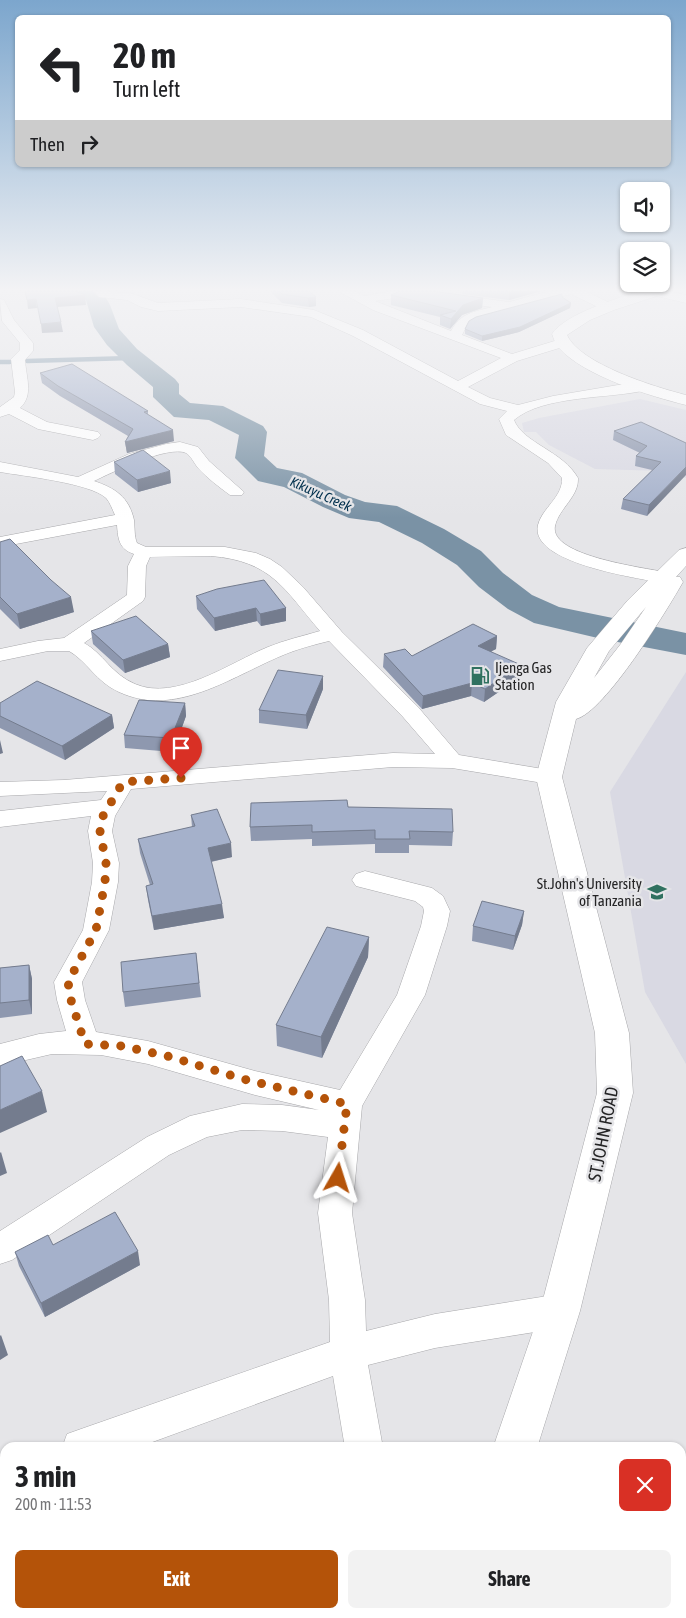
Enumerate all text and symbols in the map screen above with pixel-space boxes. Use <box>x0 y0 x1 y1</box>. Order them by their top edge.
icon: left <box>30 35 95 100</box>
text: 20 m <box>113 35 176 75</box>
text: Turn left <box>113 76 180 102</box>
icon: right <box>75 130 103 158</box>
text: Then <box>30 133 65 155</box>
map controls <box>620 182 670 292</box>
button: sound <box>620 182 670 232</box>
button: layers <box>620 242 670 292</box>
water label: Kikuyu Creek <box>288 473 355 515</box>
place label: Ijenga Gas Station <box>495 659 552 693</box>
fuel station icon: Ijenga Gas Station <box>469 665 491 687</box>
pin <box>160 727 202 778</box>
icon: arrive <box>167 734 195 762</box>
place label: St.John's University of Tanzania <box>537 875 642 909</box>
school or university icon: St.John's University of Tanzania <box>646 881 668 903</box>
street label: ST.JOHN ROAD <box>584 1085 622 1183</box>
position arrow <box>311 1151 363 1203</box>
text: 3 min <box>15 1459 76 1493</box>
button: close <box>619 1459 671 1511</box>
text: 200 m · 11:53 <box>15 1495 92 1513</box>
button: Exit <box>15 1550 338 1608</box>
button: Share <box>348 1550 671 1608</box>

